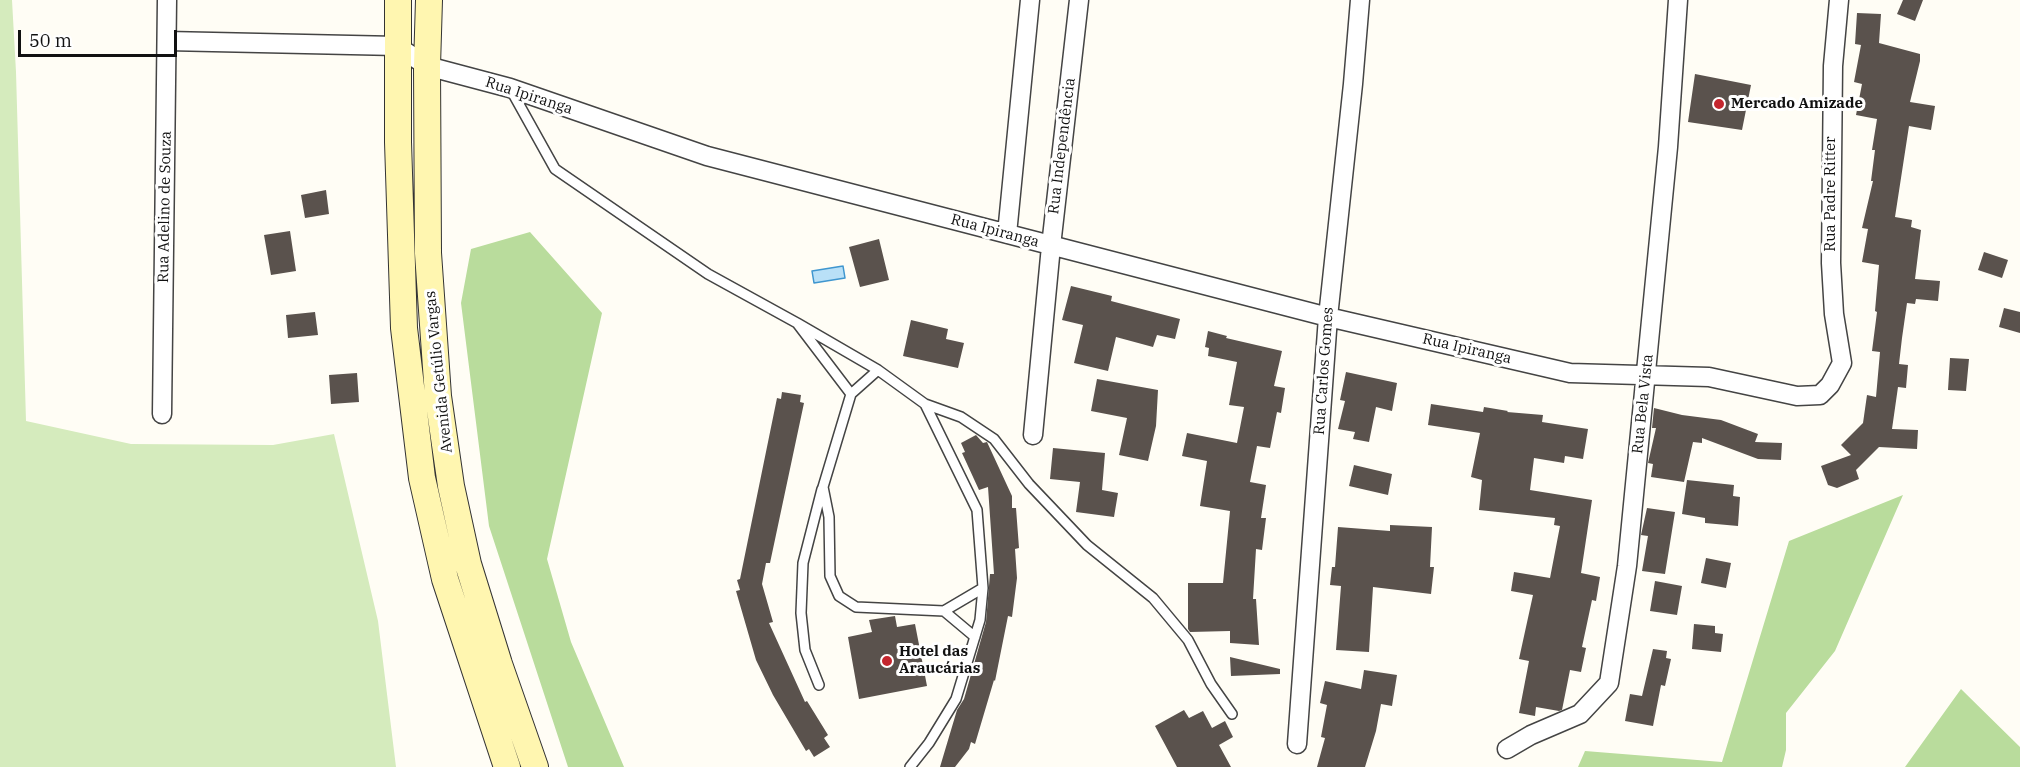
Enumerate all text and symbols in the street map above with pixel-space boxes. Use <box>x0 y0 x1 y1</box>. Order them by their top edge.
scale bar <box>21 18 180 56</box>
text: 50 m <box>29 29 72 52</box>
street label: Rua Ipiranga <box>483 73 575 119</box>
street label: Rua Independência <box>1045 77 1079 215</box>
place label: Mercado Amizade <box>1731 95 1863 113</box>
marker: Mercado Amizade <box>1712 97 1726 111</box>
street label: Rua Adelino de Souza <box>155 131 175 283</box>
street label: Rua Padre Ritter <box>1822 136 1840 252</box>
street label: Rua Ipiranga <box>949 211 1041 251</box>
street label: Avenida Getúlio Vargas <box>422 290 456 454</box>
street label: Rua Carlos Gomes <box>1311 306 1337 436</box>
street label: Rua Ipiranga <box>1421 330 1513 368</box>
street label: Rua Bela Vista <box>1629 353 1657 455</box>
place label: Hotel das Araucárias <box>899 643 980 678</box>
marker: Hotel das Araucárias <box>880 654 894 668</box>

